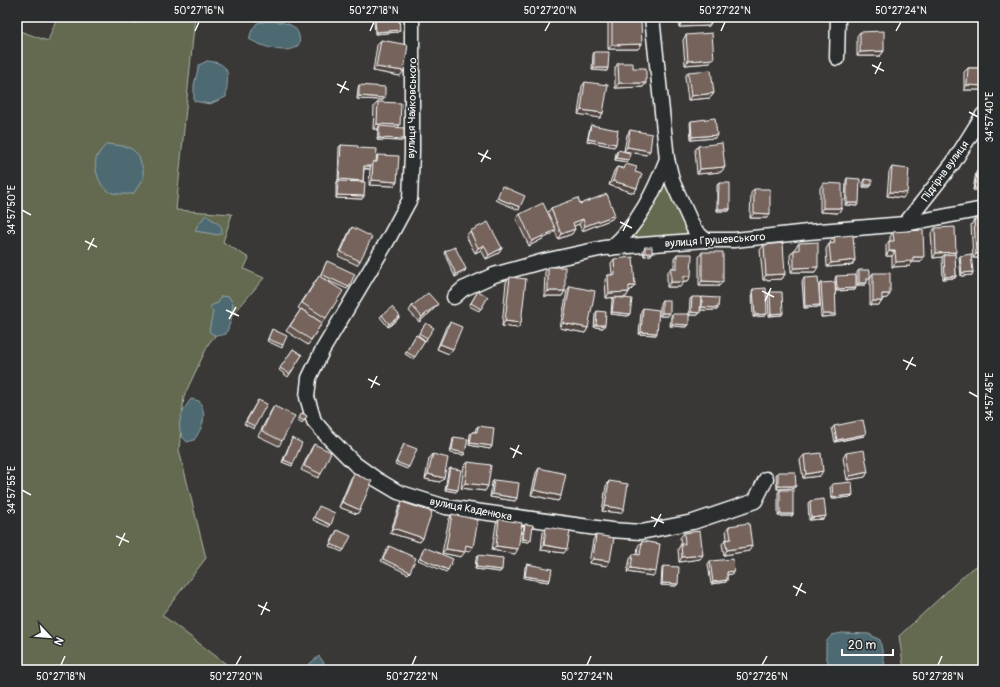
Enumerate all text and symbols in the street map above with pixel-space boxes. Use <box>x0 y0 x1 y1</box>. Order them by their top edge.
text: 50°27'16"N <box>174 5 224 17</box>
text: 50°27'18"N <box>349 5 399 17</box>
text: 50°27'20"N <box>524 5 577 17</box>
text: 50°27'22"N <box>699 5 751 17</box>
text: 50°27'24"N <box>875 5 927 17</box>
street label: вулиця Чайковського <box>405 57 419 159</box>
text: 34°57'40"E <box>984 92 996 142</box>
street label: Підгірна вулиця <box>919 138 971 204</box>
text: 34°57'50"E <box>6 185 18 235</box>
street label: вулиця Грушевського <box>664 230 766 250</box>
text: 34°57'45"E <box>984 373 996 421</box>
text: 34°57'55"E <box>6 466 18 514</box>
street label: вулиця Каденюка <box>429 495 513 523</box>
north arrow <box>30 617 70 657</box>
scale bar <box>842 631 893 657</box>
text: N <box>51 635 66 648</box>
text: 20 m <box>848 638 877 653</box>
text: 50°27'18"N <box>36 671 86 683</box>
text: 50°27'20"N <box>210 671 263 683</box>
text: 50°27'22"N <box>386 671 438 683</box>
text: 50°27'24"N <box>561 671 613 683</box>
text: 50°27'26"N <box>736 671 788 683</box>
text: 50°27'28"N <box>913 671 964 683</box>

